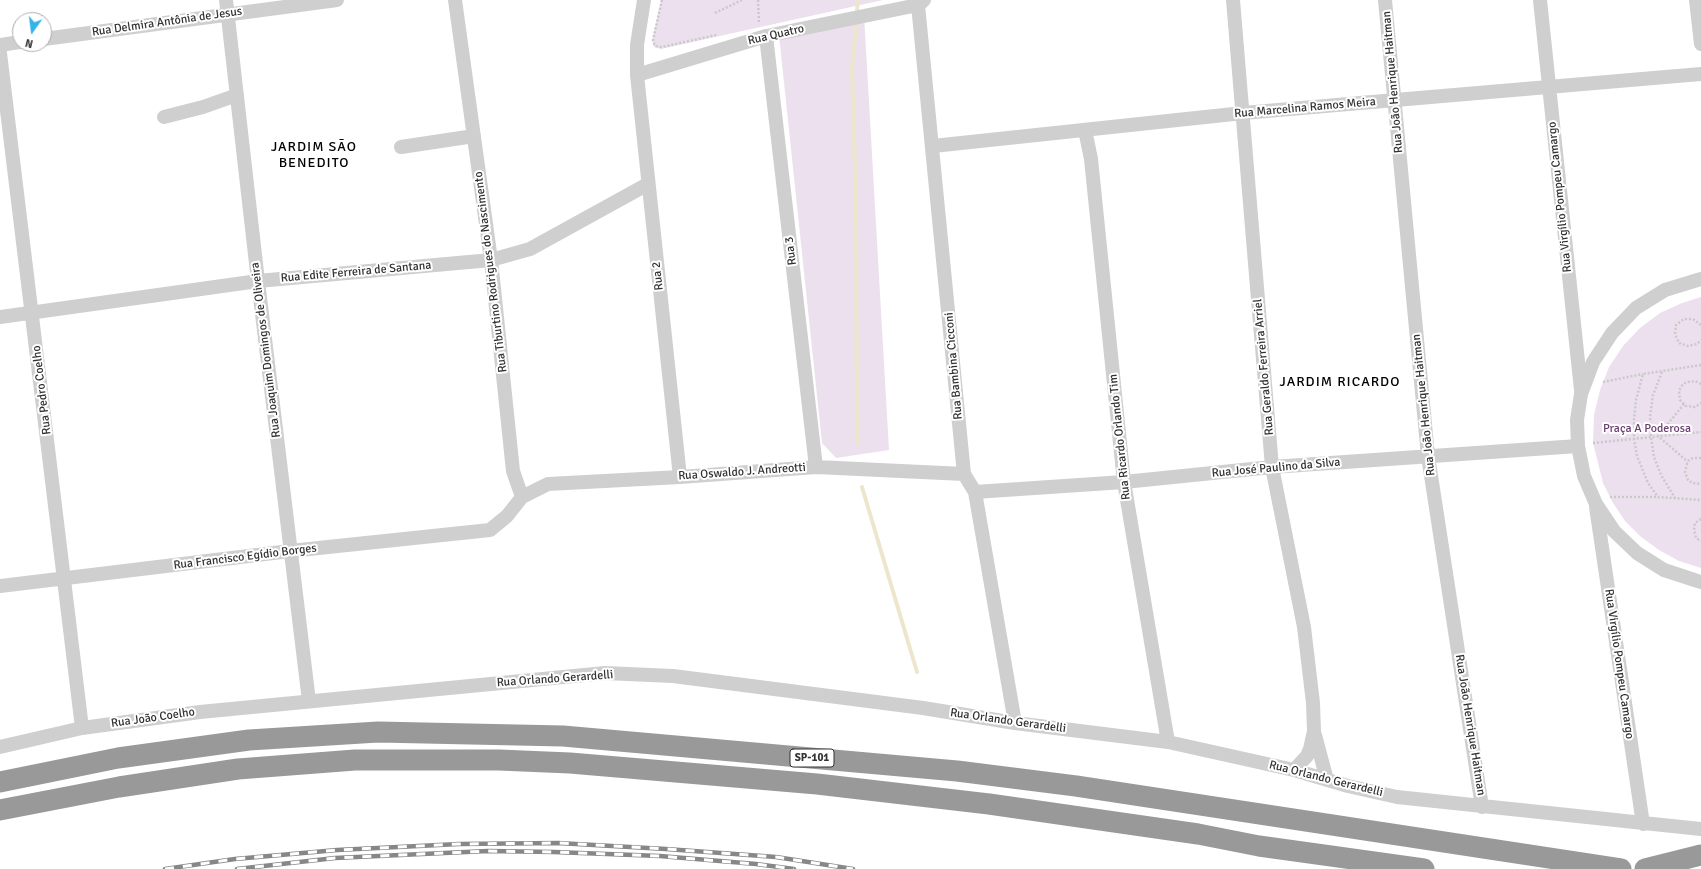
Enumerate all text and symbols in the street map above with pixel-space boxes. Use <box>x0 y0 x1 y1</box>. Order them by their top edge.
street label: Rua Delmira Antônia de Jesus <box>91 4 243 40</box>
street label: Rua João Henrique Haitman <box>1380 10 1406 154</box>
north arrow <box>12 12 52 52</box>
street label: Rua Quatro <box>747 22 805 48</box>
text: N <box>24 36 35 50</box>
street label: Rua Marcelina Ramos Meira <box>1234 95 1376 121</box>
street label: Rua Virgílio Pompeu Camargo <box>1545 121 1575 273</box>
district label: JARDIM SÃO BENEDITO <box>271 139 357 172</box>
street label: Rua Tiburtino Rodrigues do Nascimento <box>472 171 510 373</box>
street label: Rua 3 <box>782 236 800 266</box>
street label: Rua Edite Ferreira de Santana <box>280 258 432 286</box>
street label: Rua 2 <box>649 261 667 291</box>
street label: Rua Joaquim Domingos de Oliveira <box>248 262 284 438</box>
street label: Rua Geraldo Ferreira Arriel <box>1251 298 1277 436</box>
street label: Rua Bambina Cicconi <box>942 312 966 420</box>
street label: Rua João Henrique Haitman <box>1409 333 1439 477</box>
street label: Rua Pedro Coelho <box>29 345 55 435</box>
street label: Rua Ricardo Orlando Tim <box>1106 373 1134 501</box>
district label: JARDIM RICARDO <box>1280 374 1400 390</box>
park label: Praça A Poderosa <box>1603 422 1691 436</box>
street label: Rua José Paulino da Silva <box>1211 455 1341 481</box>
street label: Rua Oswaldo J. Andreotti <box>678 460 806 484</box>
street label: Rua Francisco Egídio Borges <box>173 541 317 573</box>
street label: Rua Virgílio Pompeu Camargo <box>1601 588 1637 740</box>
street label: Rua João Henrique Haitman <box>1452 653 1488 797</box>
street label: Rua Orlando Gerardelli <box>496 668 614 690</box>
street label: Rua João Coelho <box>110 705 196 731</box>
street label: Rua Orlando Gerardelli <box>949 706 1067 736</box>
road number: SP-101 <box>790 749 834 767</box>
street label: Rua Orlando Gerardelli <box>1268 758 1384 800</box>

